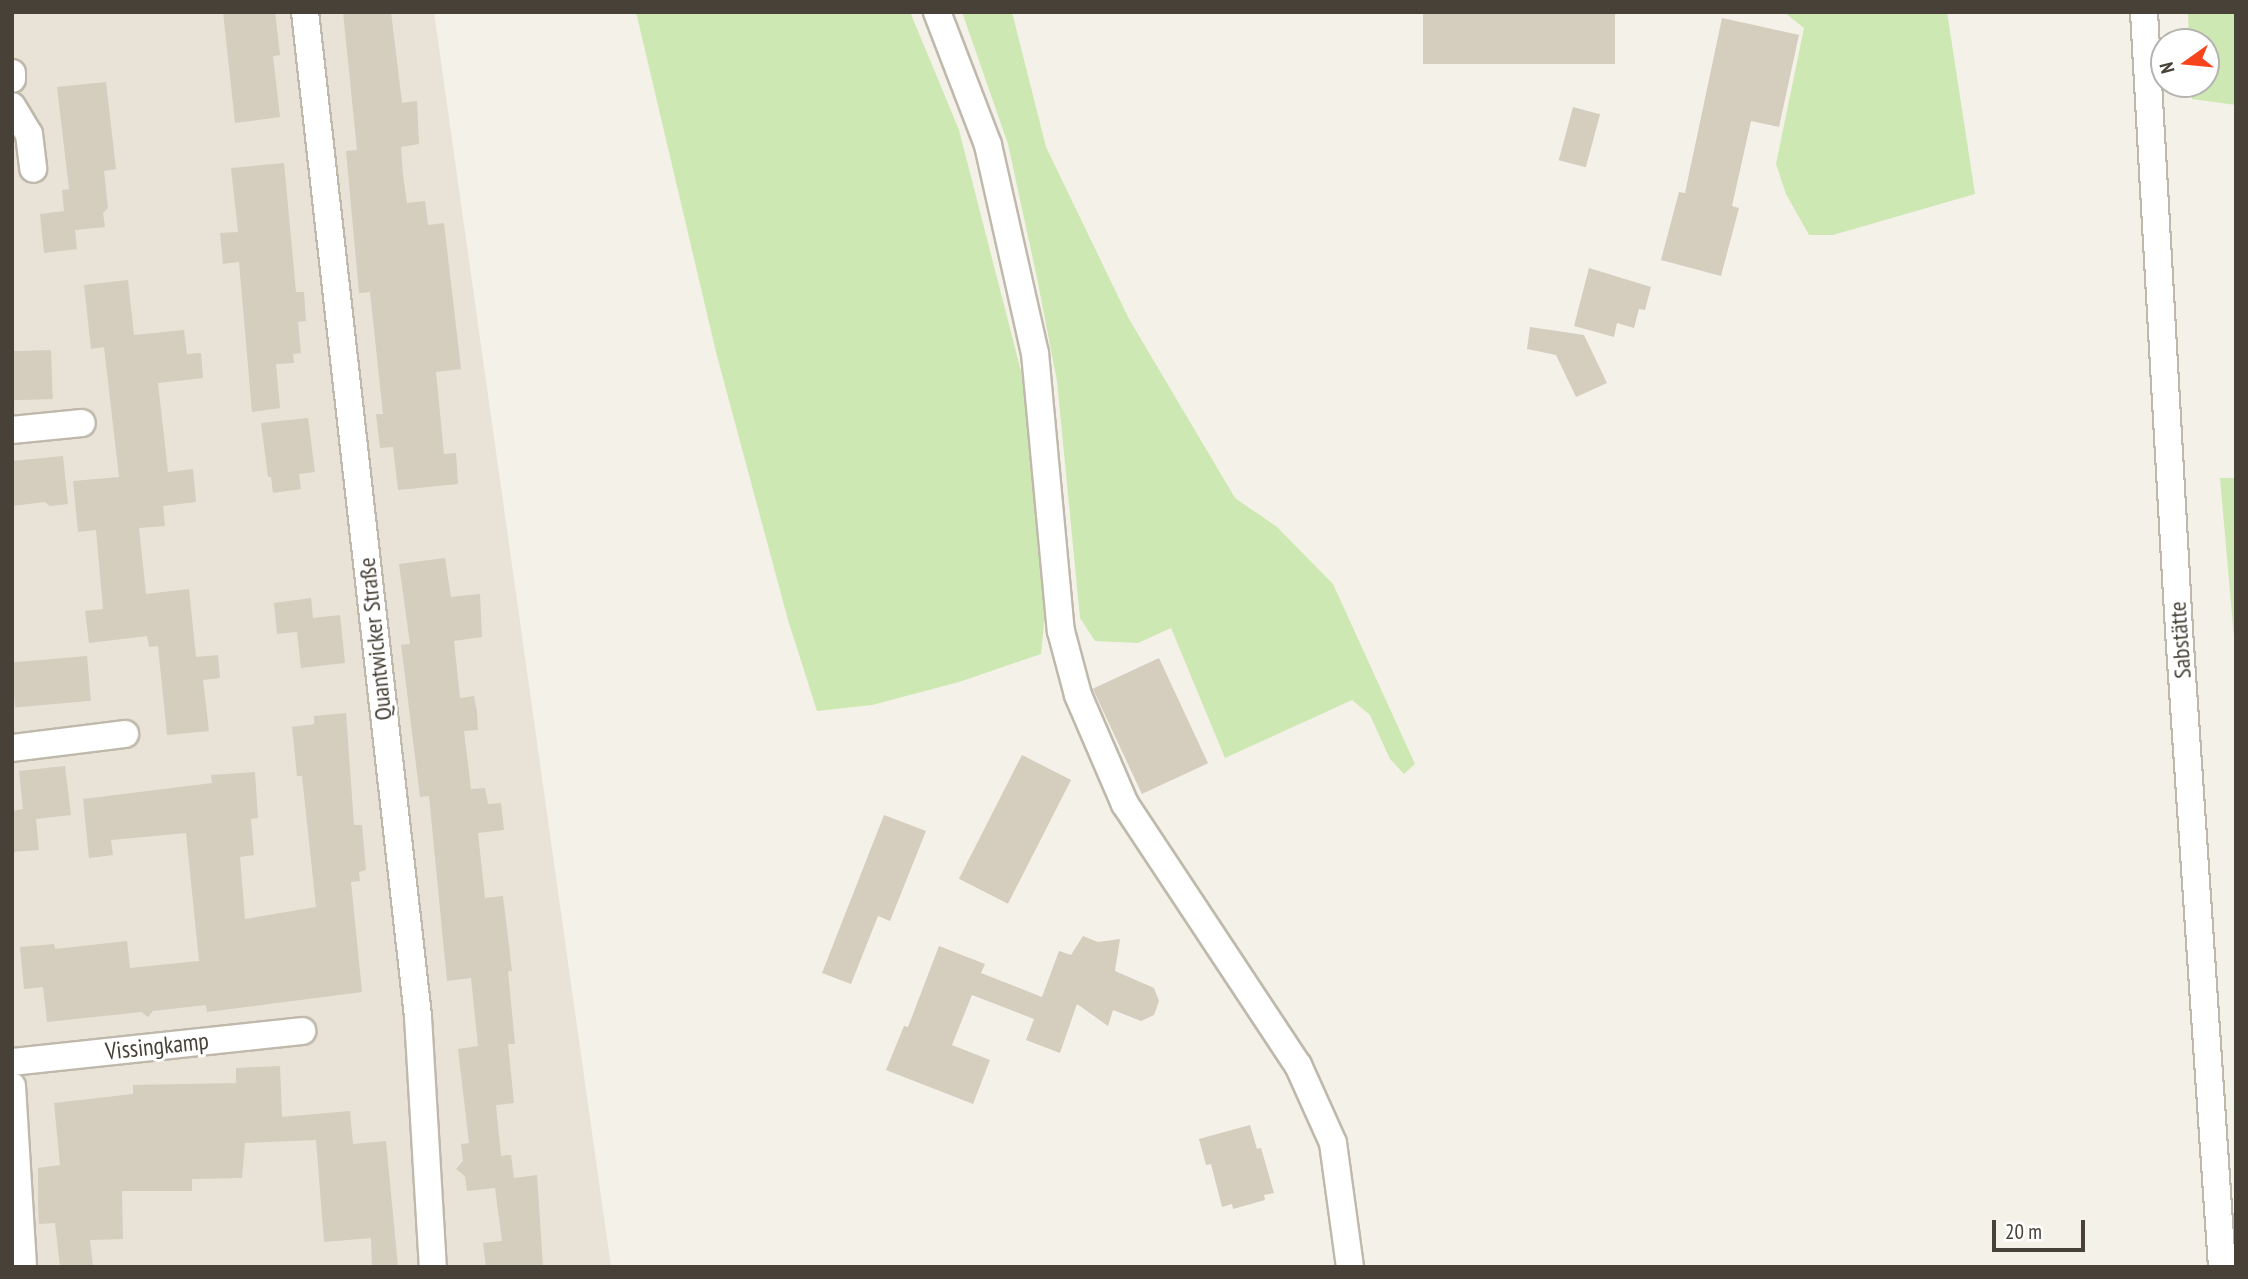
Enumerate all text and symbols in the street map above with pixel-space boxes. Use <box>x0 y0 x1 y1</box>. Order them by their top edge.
north arrow <box>2150 28 2220 98</box>
text: N <box>2154 60 2180 76</box>
street label: Quantwicker Straße <box>352 556 398 722</box>
street label: Sabstätte <box>2163 600 2197 680</box>
street label: Vissingkamp <box>104 1026 210 1066</box>
scale bar <box>1996 1206 2089 1250</box>
text: 20 m <box>2005 1218 2042 1245</box>

